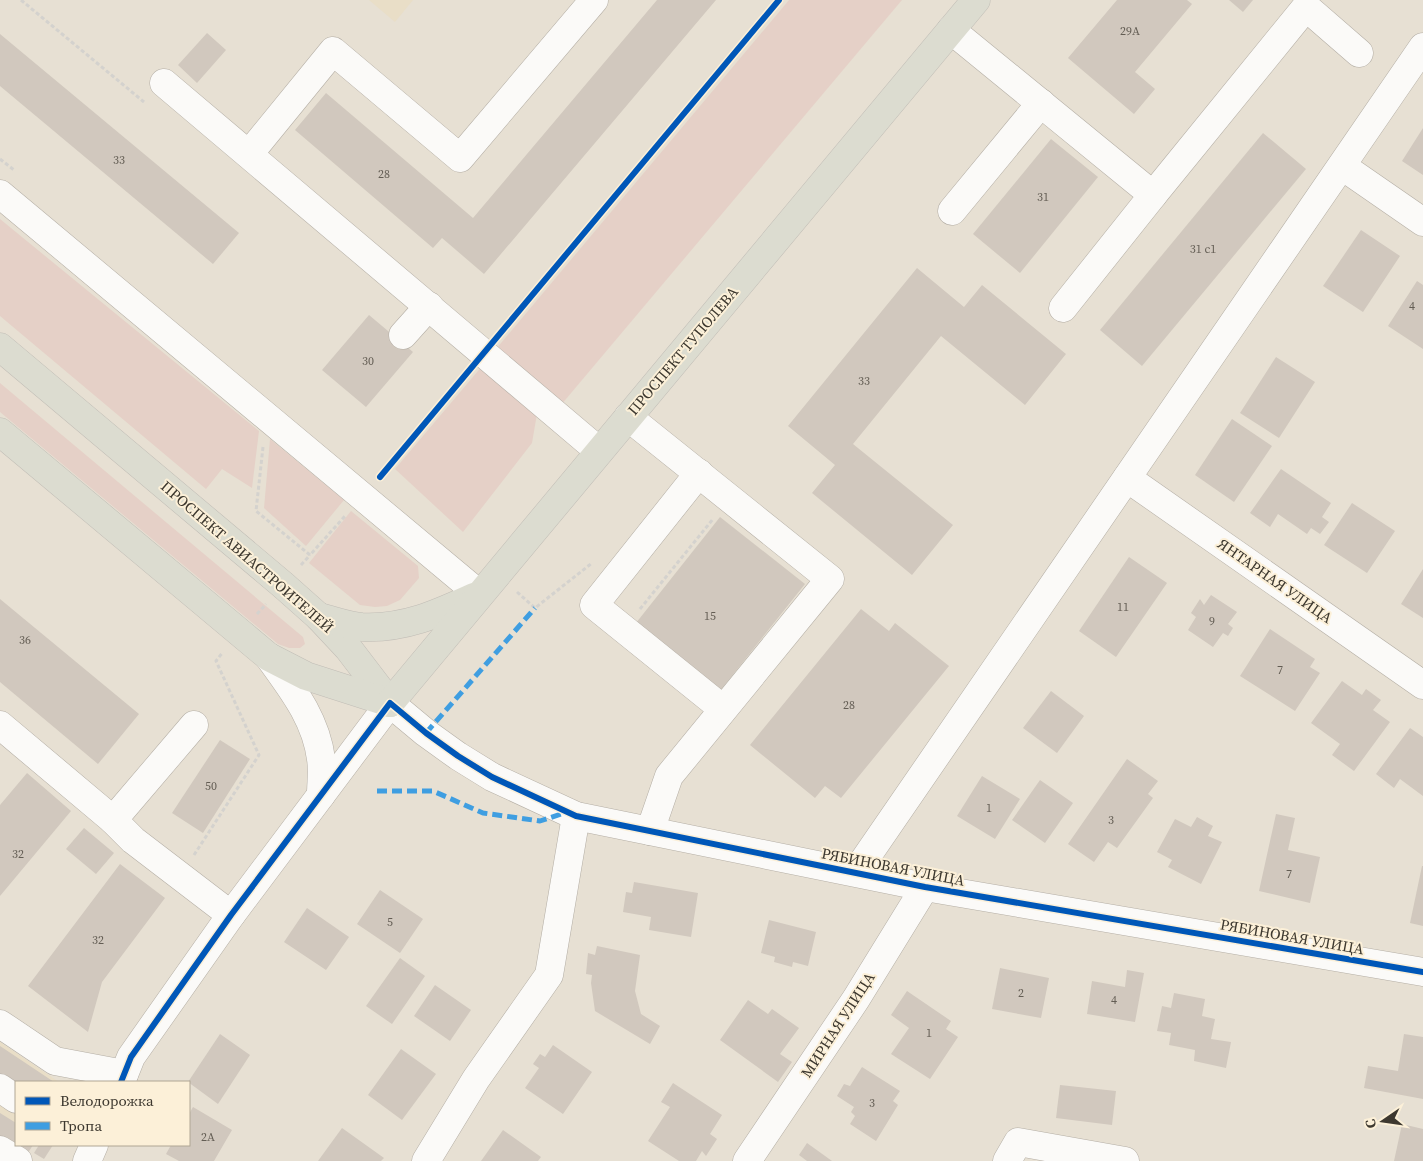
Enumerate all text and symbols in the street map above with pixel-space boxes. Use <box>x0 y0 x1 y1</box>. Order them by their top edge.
house number: 29А <box>1120 23 1140 39</box>
house number: 33 <box>113 152 125 168</box>
house number: 28 <box>378 166 390 182</box>
house number: 31 <box>1037 189 1049 205</box>
house number: 31 с1 <box>1190 241 1216 257</box>
street label: ПРОСПЕКТ ТУПОЛЕВА <box>622 282 743 419</box>
house number: 4 <box>1409 298 1415 314</box>
house number: 30 <box>362 353 374 369</box>
house number: 33 <box>858 373 870 389</box>
street label: ПРОСПЕКТ АВИАСТРОИТЕЛЕЙ <box>156 476 338 638</box>
street label: ЯНТАРНАЯ УЛИЦА <box>1214 533 1337 628</box>
house number: 11 <box>1117 599 1129 615</box>
house number: 15 <box>704 608 716 624</box>
house number: 9 <box>1209 613 1215 629</box>
house number: 36 <box>19 632 31 648</box>
house number: 7 <box>1277 662 1283 678</box>
house number: 28 <box>843 697 855 713</box>
house number: 50 <box>205 778 217 794</box>
house number: 1 <box>986 800 992 816</box>
house number: 3 <box>1108 812 1114 828</box>
street label: РЯБИНОВАЯ УЛИЦА <box>820 842 967 891</box>
house number: 32 <box>12 846 24 862</box>
house number: 7 <box>1286 866 1292 882</box>
house number: 5 <box>387 914 393 930</box>
street label: РЯБИНОВАЯ УЛИЦА <box>1219 914 1366 959</box>
house number: 32 <box>92 932 104 948</box>
street label: МИРНАЯ УЛИЦА <box>796 968 880 1082</box>
house number: 2 <box>1018 985 1024 1001</box>
house number: 4 <box>1111 992 1117 1008</box>
house number: 1 <box>926 1025 932 1041</box>
legend <box>15 1081 190 1146</box>
text: Велодорожка <box>60 1090 154 1111</box>
house number: 3 <box>869 1095 875 1111</box>
north arrow <box>1358 1096 1408 1146</box>
text: Тропа <box>60 1115 102 1136</box>
text: С <box>1360 1117 1381 1130</box>
house number: 2А <box>201 1129 215 1145</box>

